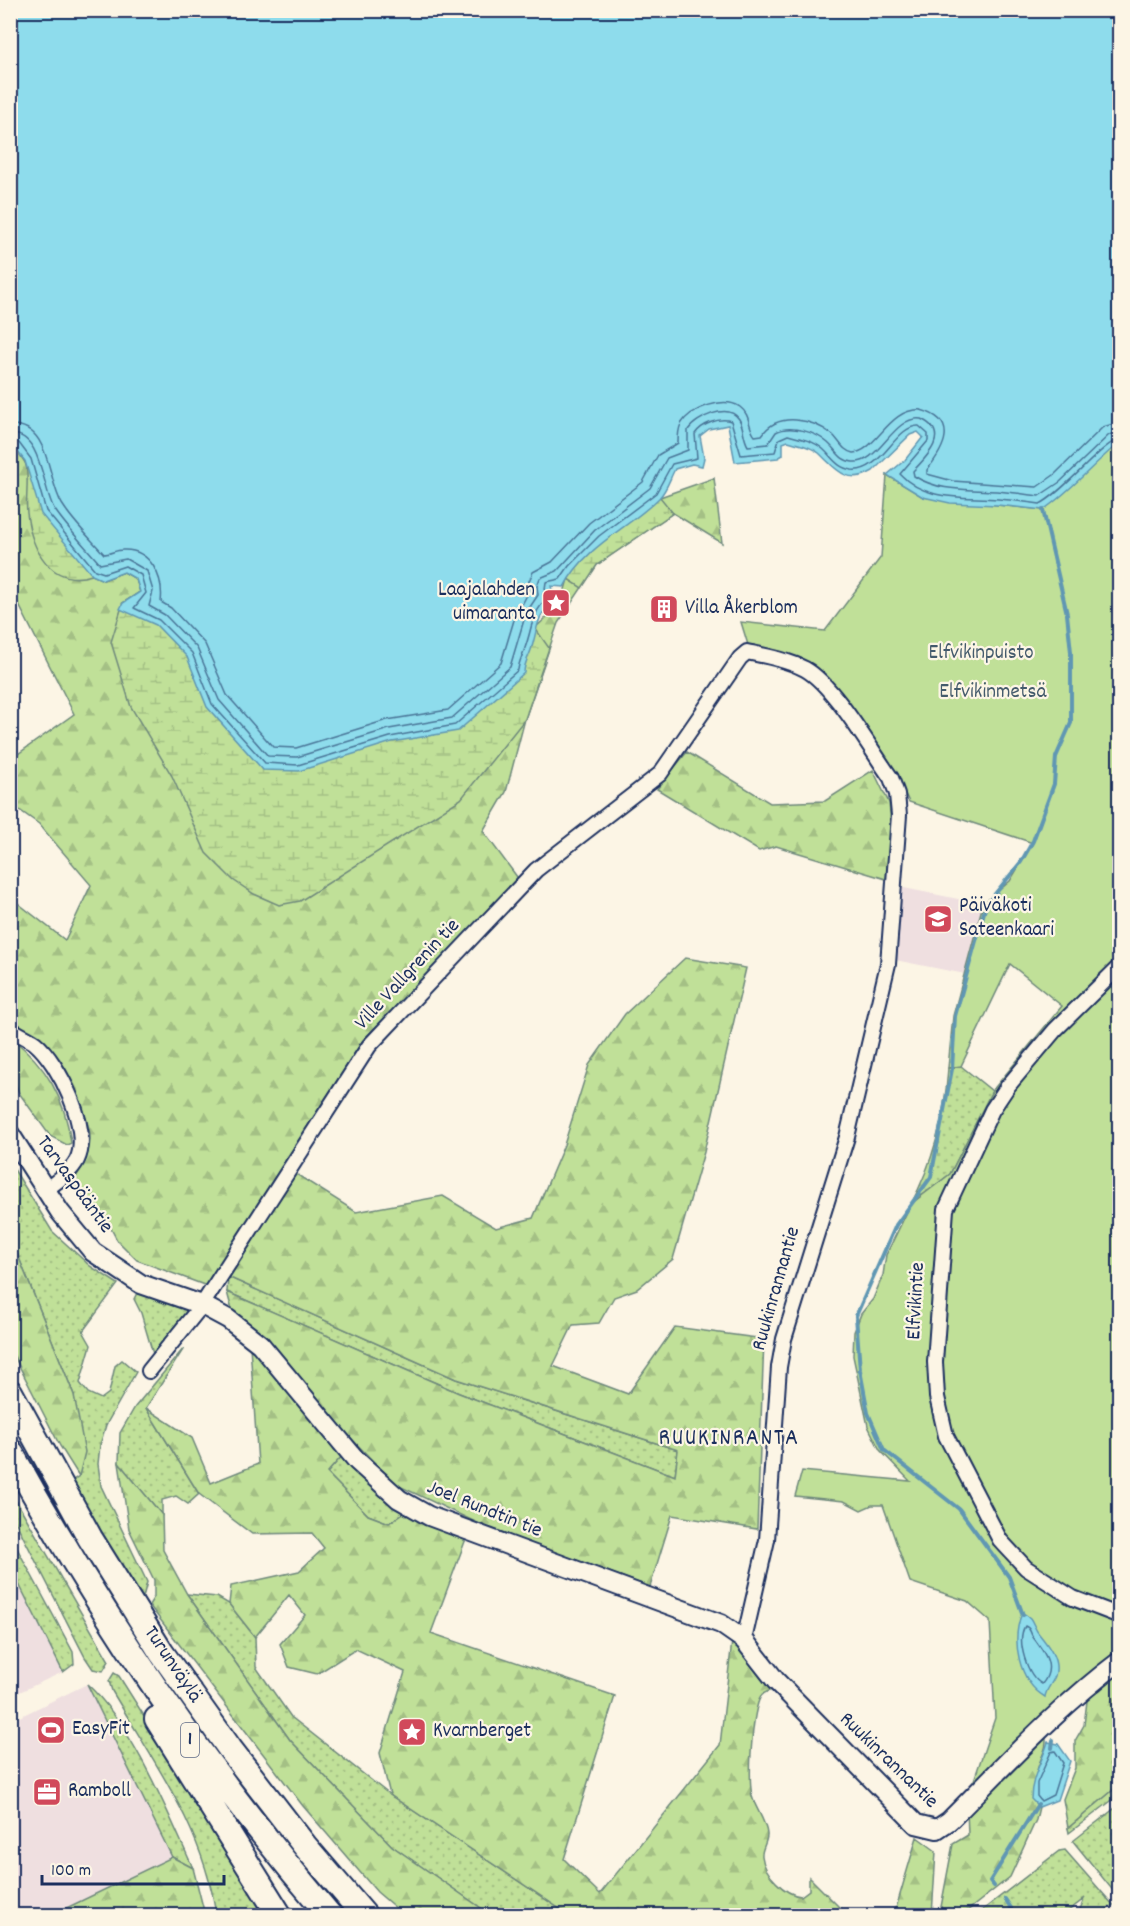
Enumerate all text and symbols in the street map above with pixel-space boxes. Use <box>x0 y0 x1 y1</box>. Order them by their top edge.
place label: Laajalahden uimaranta <box>438 576 536 630</box>
place icon: Laajalahden uimaranta <box>540 587 572 619</box>
building icon: Villa Åkerblom <box>648 593 680 625</box>
place label: Villa Åkerblom <box>685 594 798 624</box>
park label: Elfvikinpuisto <box>928 639 1034 669</box>
park label: Elfvikinmetsä <box>939 678 1047 708</box>
place label: Päiväkoti Sateenkaari <box>959 892 1054 946</box>
school or university icon: Päiväkoti Sateenkaari <box>922 903 954 935</box>
street label: Ville Vallgrenin tie <box>348 912 468 1038</box>
street label: Tarvaspääntie <box>28 1130 120 1240</box>
street label: Ruukinrannantie <box>745 1223 809 1355</box>
street label: Elfvikintie <box>900 1262 934 1340</box>
district label: RUUKINRANTA <box>658 1422 800 1456</box>
street label: Joel Rundtin tie <box>422 1473 546 1547</box>
street label: Turunväylä <box>135 1620 209 1710</box>
street label: Ruukinrannantie <box>832 1706 944 1816</box>
sports icon: EasyFit <box>35 1714 67 1746</box>
place label: EasyFit <box>72 1715 130 1745</box>
place icon: Kvarnberget <box>396 1716 428 1748</box>
place label: Kvarnberget <box>433 1717 531 1747</box>
road number: 1 <box>181 1723 199 1757</box>
office icon: Ramboll <box>31 1776 63 1808</box>
place label: Ramboll <box>68 1777 131 1807</box>
scale bar <box>42 1848 224 1886</box>
text: 100 m <box>51 1859 91 1884</box>

